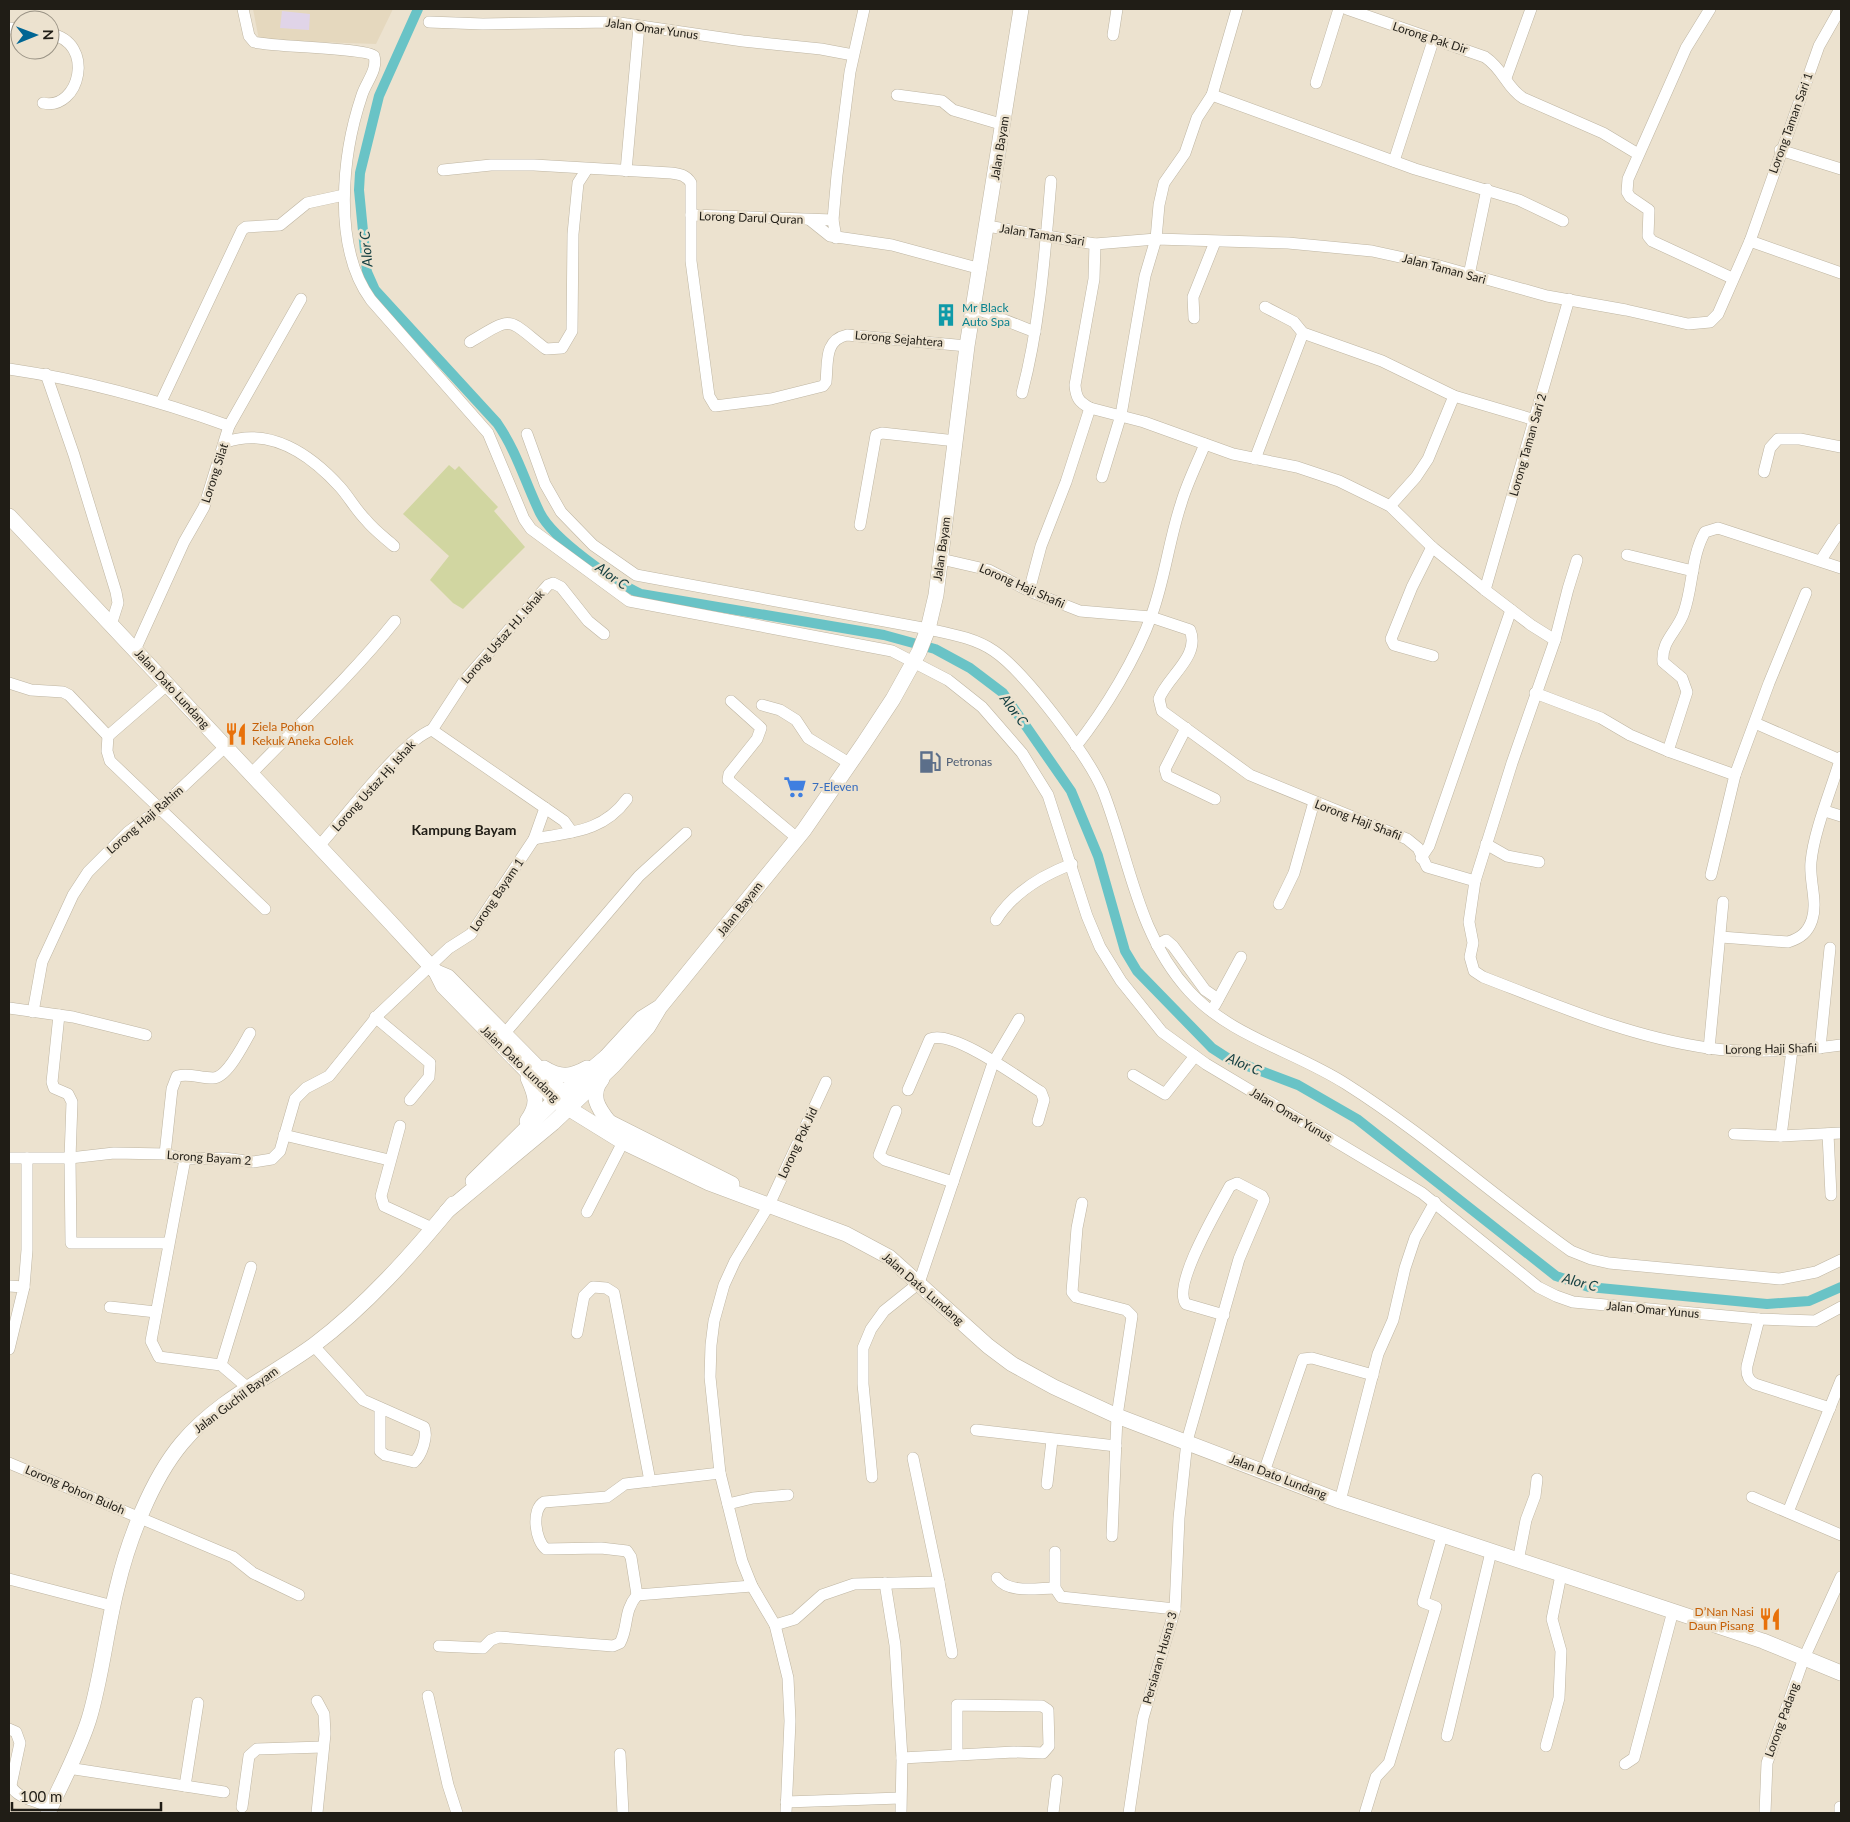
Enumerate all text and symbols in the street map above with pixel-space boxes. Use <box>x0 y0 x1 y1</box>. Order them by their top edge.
north arrow <box>10 10 60 60</box>
street label: Jalan Omar Yunus <box>605 15 699 42</box>
street label: Lorong Pak Dir <box>1391 18 1470 57</box>
text: N <box>40 29 57 40</box>
street label: Lorong Taman Sari 1 <box>1765 70 1816 175</box>
street label: Jalan Bayam <box>987 115 1012 181</box>
street label: Lorong Darul Quran <box>699 208 803 227</box>
street label: Jalan Taman Sari <box>998 220 1086 249</box>
water label: Alor C <box>355 230 376 269</box>
street label: Jalan Taman Sari <box>1401 250 1488 287</box>
place label: Mr Black Auto Spa <box>962 300 1010 329</box>
building icon: Mr Black Auto Spa <box>933 302 959 328</box>
street label: Lorong Sejahtera <box>854 327 944 350</box>
street label: Lorong Taman Sari 2 <box>1506 392 1549 498</box>
street label: Lorong Silat <box>198 440 231 505</box>
street label: Jalan Bayam <box>930 516 953 582</box>
water label: Alor C <box>592 558 632 593</box>
street label: Lorong Haji Shafii <box>977 560 1067 611</box>
street label: Lorong Ustaz HJ. Ishak <box>458 586 548 687</box>
street label: Jalan Dato Lundang <box>132 646 213 732</box>
water label: Alor C <box>996 689 1032 729</box>
place label: Ziela Pohon Kekuk Aneka Colek <box>252 719 355 748</box>
restaurant icon: Ziela Pohon Kekuk Aneka Colek <box>223 721 249 747</box>
street label: Lorong Ustaz Hj. Ishak <box>329 737 419 834</box>
fuel station icon: Petronas <box>917 749 943 775</box>
place label: Petronas <box>946 754 992 769</box>
supermarket icon: 7-Eleven <box>782 774 808 800</box>
place label: 7-Eleven <box>812 779 858 794</box>
street label: Lorong Haji Rahim <box>103 782 186 857</box>
street label: Lorong Haji Shafii <box>1313 796 1404 843</box>
district label: Kampung Bayam <box>411 821 517 838</box>
street label: Lorong Bayam 1 <box>467 855 527 934</box>
street label: Jalan Bayam <box>714 878 766 939</box>
street label: Jalan Dato Lundang <box>478 1022 563 1105</box>
street label: Lorong Haji Shafii <box>1725 1040 1817 1057</box>
water label: Alor C <box>1223 1048 1264 1078</box>
street label: Jalan Omar Yunus <box>1247 1084 1335 1145</box>
street label: Lorong Pok Jid <box>775 1105 821 1181</box>
street label: Lorong Bayam 2 <box>166 1147 252 1168</box>
street label: Jalan Dato Lundang <box>879 1249 967 1328</box>
water label: Alor C <box>1560 1268 1600 1294</box>
street label: Jalan Omar Yunus <box>1606 1298 1700 1321</box>
street label: Jalan Guchil Bayam <box>191 1363 281 1436</box>
street label: Jalan Dato Lundang <box>1227 1451 1329 1502</box>
street label: Lorong Pohon Buloh <box>23 1462 127 1517</box>
place label: D’Nan Nasi Daun Pisang <box>1688 1604 1754 1633</box>
restaurant icon: D’Nan Nasi Daun Pisang <box>1757 1606 1783 1632</box>
street label: Persiaran Husna 3 <box>1139 1610 1180 1706</box>
street label: Lorong Padang <box>1761 1681 1802 1759</box>
scale bar <box>12 1780 161 1812</box>
text: 100 m <box>20 1787 62 1805</box>

